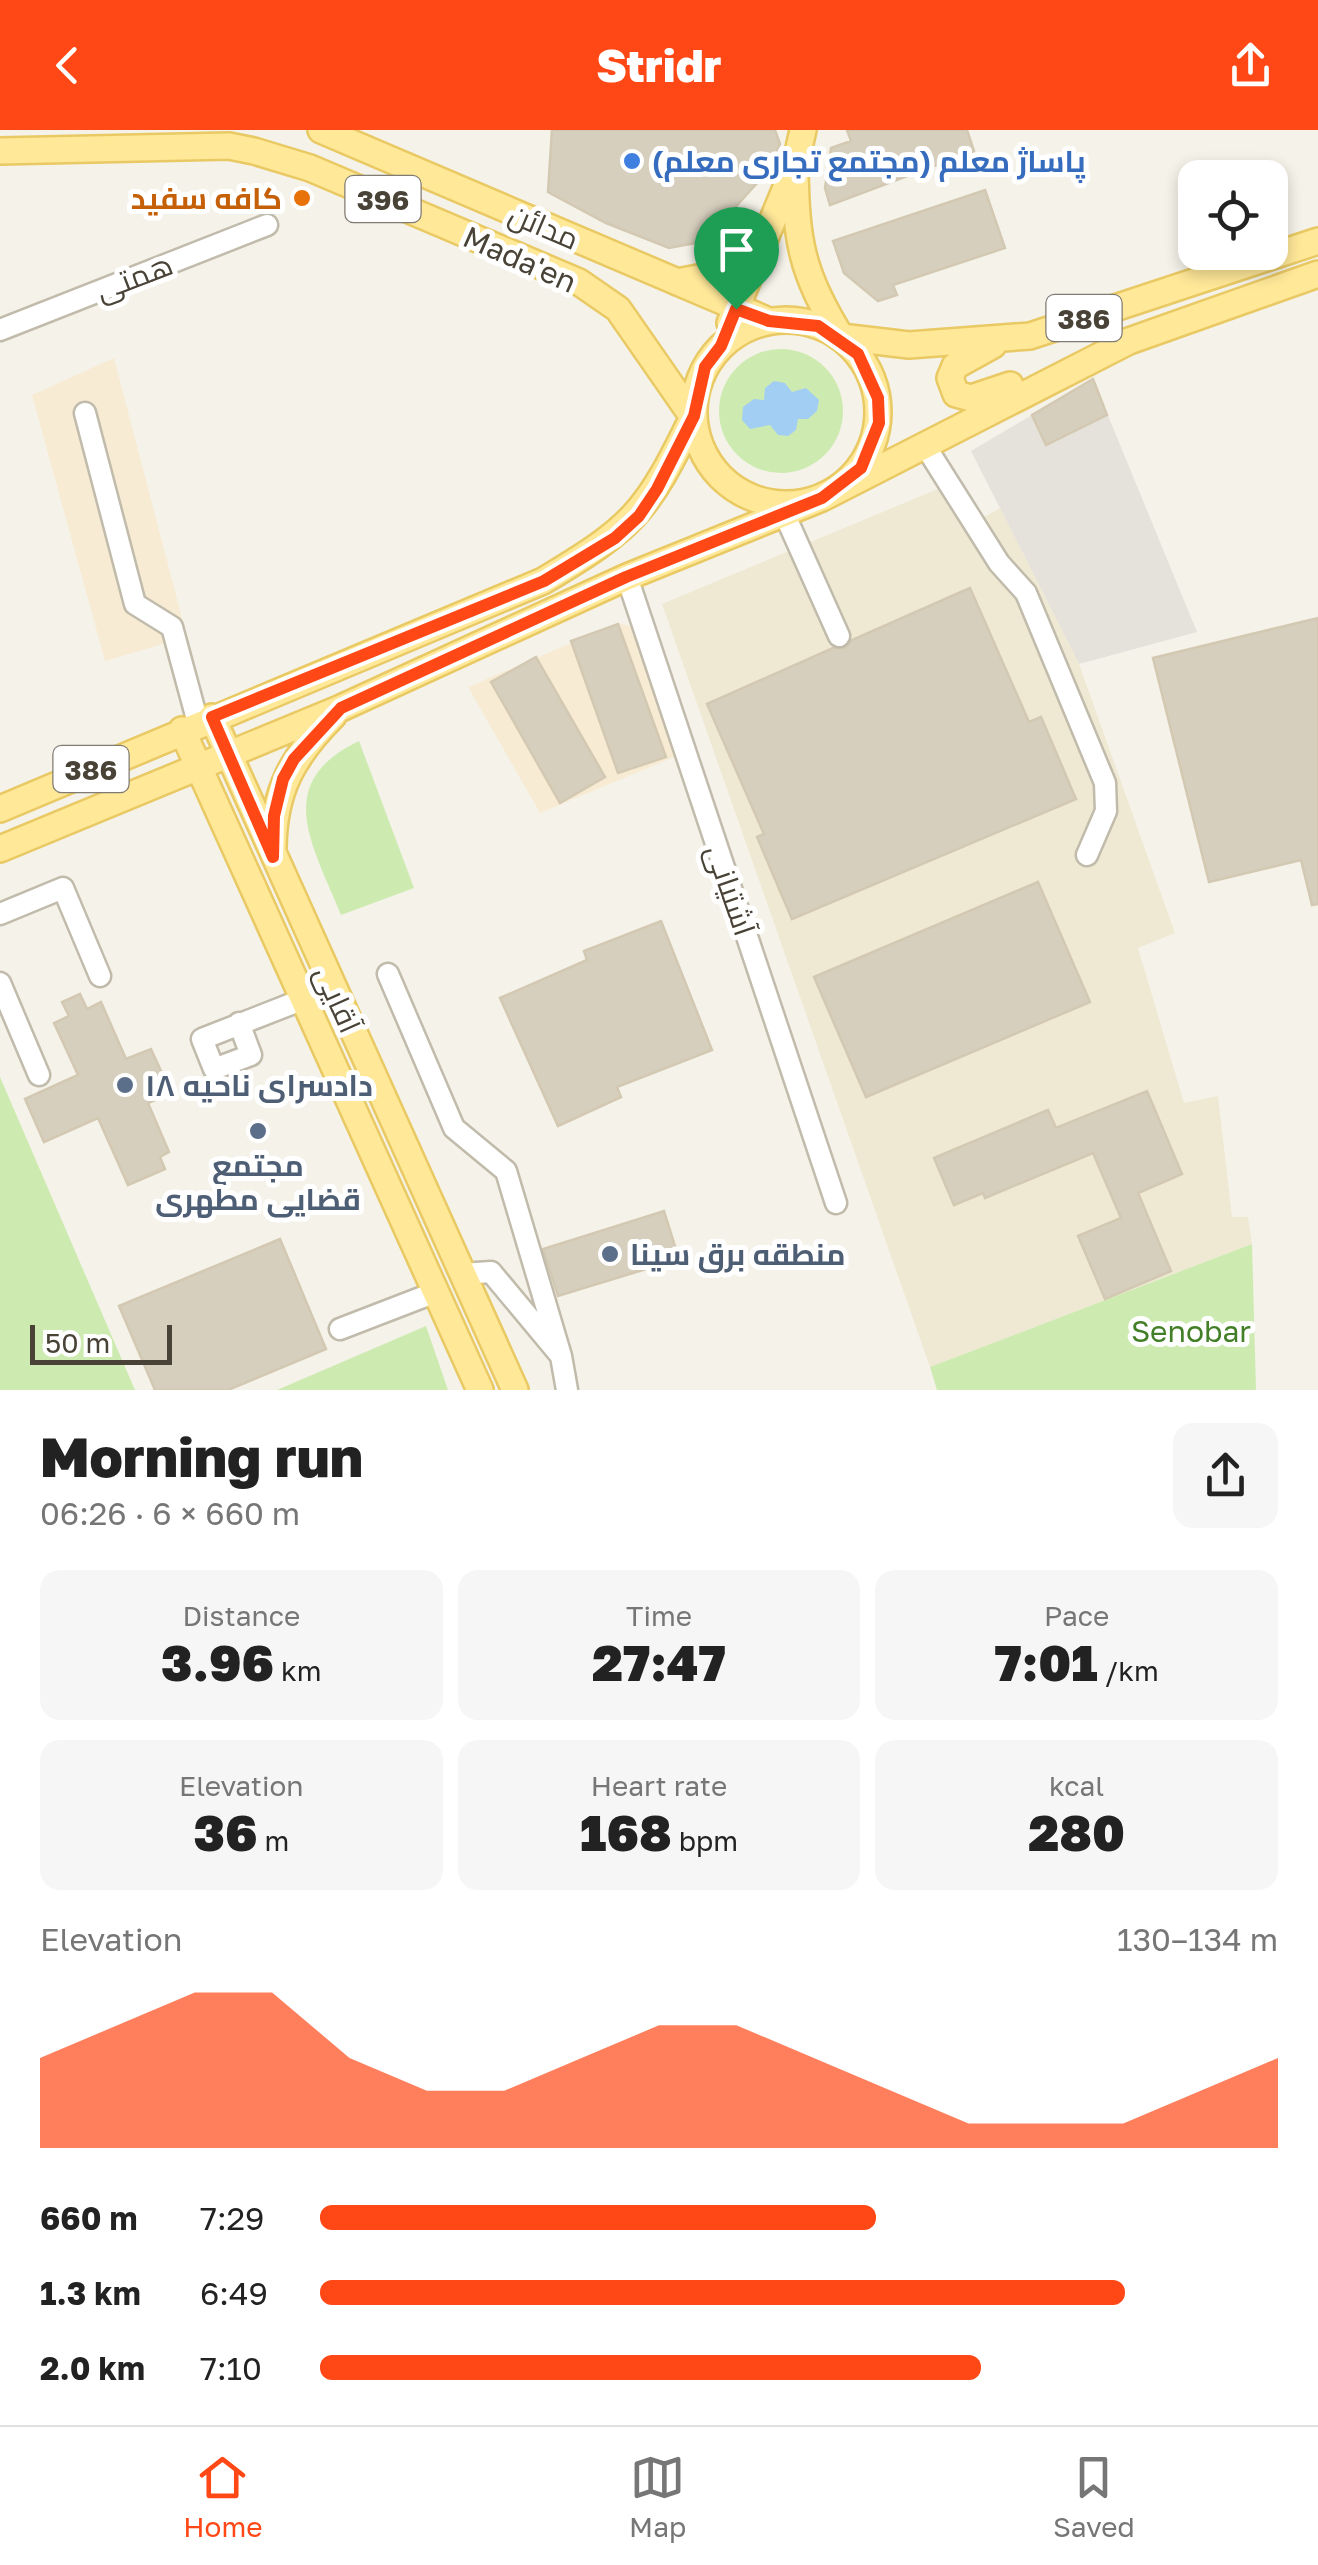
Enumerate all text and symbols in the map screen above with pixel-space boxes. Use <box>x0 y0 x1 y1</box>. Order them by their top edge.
icon: back <box>40 38 95 93</box>
text: Stridr <box>597 38 721 92</box>
icon: share <box>1223 38 1278 93</box>
place label: پاساژ معلم (مجتمع تجاری معلم) <box>652 143 1086 183</box>
marker: پاساژ معلم (مجتمع تجاری معلم) <box>621 150 643 172</box>
map controls <box>1178 160 1288 270</box>
button: locate <box>1178 160 1288 270</box>
road number: 396 <box>346 176 420 222</box>
place label: کافه سفید <box>131 180 282 216</box>
marker: کافه سفید <box>291 187 313 209</box>
street label: مدائن <box>503 195 584 258</box>
pin <box>694 207 779 310</box>
street label: Mada'en <box>458 218 582 300</box>
icon: arrive <box>709 222 764 277</box>
street label: همتی <box>90 246 178 309</box>
road number: 386 <box>1046 295 1122 341</box>
road number: 386 <box>54 746 128 792</box>
street label: آشتیانی <box>698 840 763 941</box>
street label: آقایی <box>306 960 369 1039</box>
place label: دادسرای ناحیه ۱۸ <box>145 1067 373 1104</box>
marker: دادسرای ناحیه ۱۸ <box>114 1074 136 1096</box>
marker: مجتمع قضایی مطهری <box>247 1120 269 1142</box>
place label: مجتمع قضایی مطهری <box>155 1147 361 1218</box>
place label: منطقه برق سینا <box>630 1236 846 1273</box>
marker: منطقه برق سینا <box>599 1243 621 1265</box>
park label: Senobar <box>1131 1313 1251 1349</box>
scale bar <box>30 1320 172 1364</box>
text: 50 m <box>45 1326 110 1359</box>
text: Morning run <box>40 1423 363 1489</box>
button: share <box>1173 1423 1278 1528</box>
text: 06:26 · 6 × 660 m <box>40 1494 300 1532</box>
text: Distance <box>182 1599 300 1632</box>
text: Time <box>626 1599 692 1632</box>
text: Pace <box>1044 1599 1109 1632</box>
text: 3.96 <box>161 1632 274 1692</box>
text: 27:47 <box>592 1632 726 1692</box>
text: 7:01 <box>995 1632 1098 1692</box>
text: km <box>274 1654 322 1687</box>
text: /km <box>1098 1654 1159 1687</box>
text: Elevation <box>179 1769 304 1802</box>
text: Heart rate <box>591 1769 727 1802</box>
text: kcal <box>1049 1769 1104 1802</box>
text: 36 <box>193 1802 257 1862</box>
text: 168 <box>580 1802 672 1862</box>
text: 280 <box>1028 1802 1125 1862</box>
text: m <box>257 1824 289 1857</box>
text: bpm <box>672 1824 738 1857</box>
text: Elevation <box>40 1920 182 1958</box>
text: 130–134 m <box>1117 1920 1278 1958</box>
text: 660 m <box>40 2199 137 2237</box>
text: 7:29 <box>200 2199 264 2237</box>
text: 1.3 km <box>40 2274 141 2312</box>
text: 6:49 <box>200 2274 268 2312</box>
text: 2.0 km <box>40 2349 145 2387</box>
text: 7:10 <box>200 2349 262 2387</box>
tab: Home <box>183 2450 262 2543</box>
tab: Map <box>629 2450 686 2543</box>
tab: Saved <box>1053 2450 1135 2543</box>

